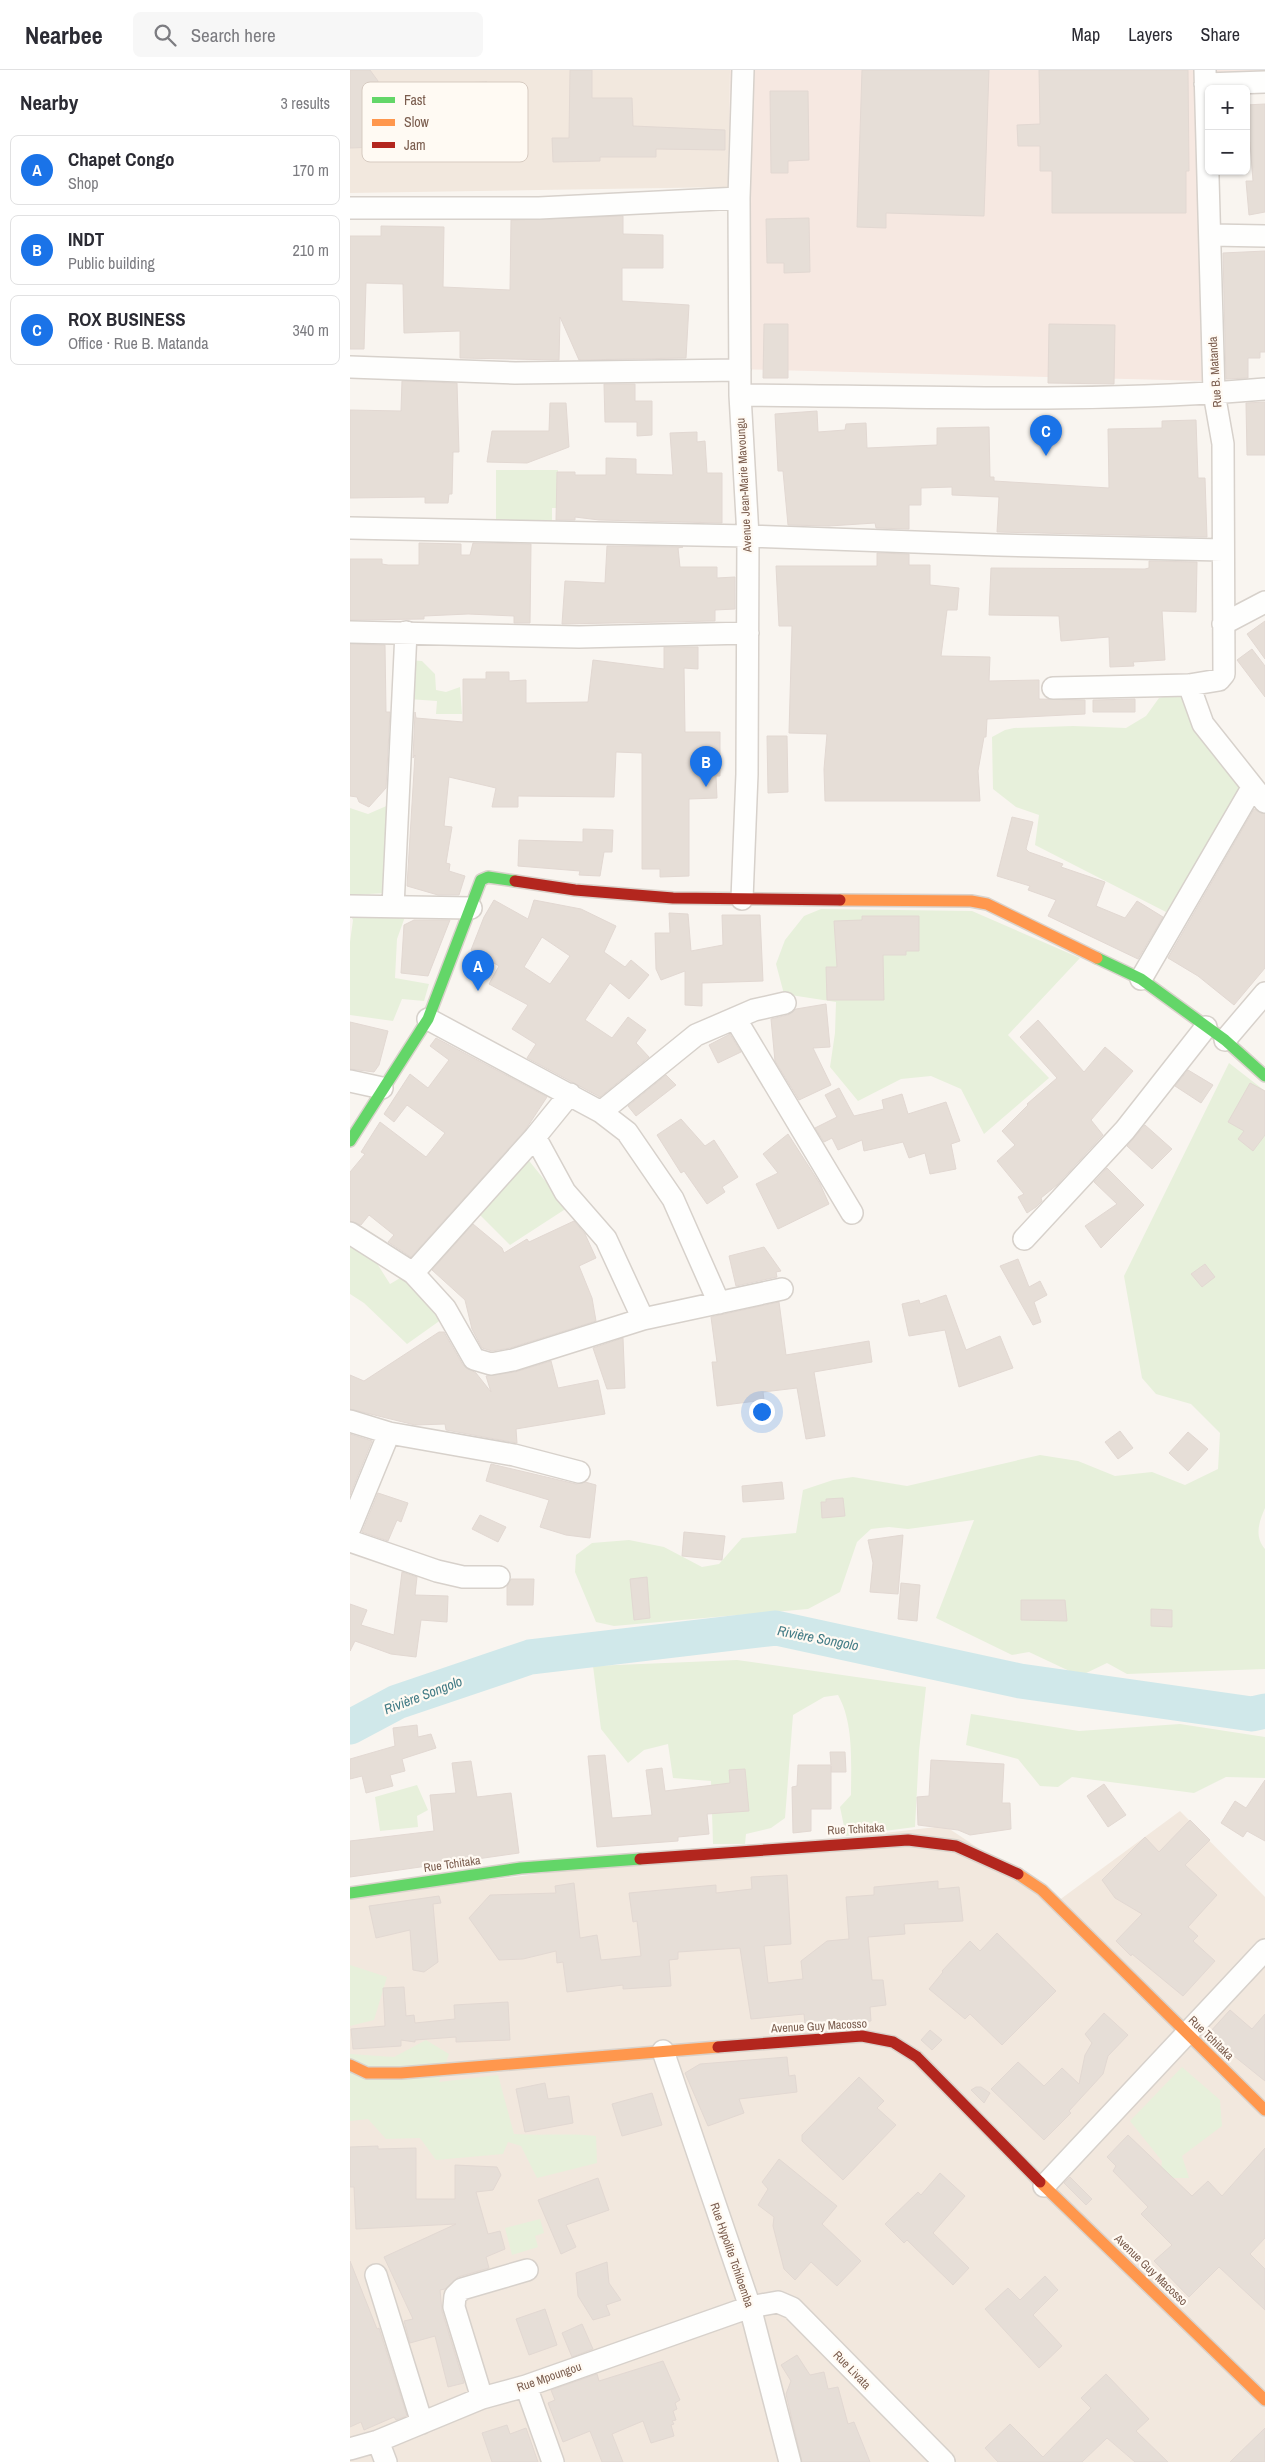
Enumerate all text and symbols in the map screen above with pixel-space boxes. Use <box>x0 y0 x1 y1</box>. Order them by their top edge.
search box <box>133 12 483 57</box>
text: Nearbee <box>25 19 103 51</box>
icon: search <box>151 21 179 49</box>
text: Search here <box>191 22 276 48</box>
text: Map <box>1072 22 1100 47</box>
text: Layers <box>1128 22 1173 47</box>
text: Share <box>1201 22 1240 47</box>
legend <box>362 82 528 162</box>
map controls <box>1205 85 1250 175</box>
button: + <box>1205 85 1250 130</box>
text: Nearby <box>20 88 78 117</box>
text: Fast <box>404 91 426 109</box>
text: 3 results <box>280 92 330 114</box>
text: Slow <box>404 113 430 131</box>
button: − <box>1205 130 1250 175</box>
text: Jam <box>404 136 426 154</box>
text: Chapet Congo <box>68 146 174 172</box>
text: A <box>32 159 42 181</box>
text: 170 m <box>293 159 329 181</box>
text: Shop <box>68 172 99 194</box>
text: INDT <box>68 226 104 252</box>
text: B <box>32 239 42 261</box>
text: 210 m <box>293 239 329 261</box>
text: Public building <box>68 252 155 274</box>
text: ROX BUSINESS <box>68 306 186 332</box>
text: C <box>32 319 42 341</box>
text: 340 m <box>293 319 329 341</box>
text: Office · Rue B. Matanda <box>68 332 209 354</box>
street label: Rue B. Matanda <box>1205 335 1225 408</box>
pin: C <box>1030 415 1062 456</box>
street label: Avenue Jean-Marie Mavoungu <box>732 417 756 554</box>
pin: B <box>690 746 722 787</box>
pin: A <box>462 950 494 991</box>
your location <box>749 1399 775 1425</box>
water label: Rivière Songolo <box>776 1621 860 1655</box>
water label: Rivière Songolo <box>381 1672 465 1718</box>
street label: Rue Tchitaka <box>827 1819 886 1838</box>
street label: Rue Tchitaka <box>423 1852 482 1876</box>
street label: Rue Tchitaka <box>1185 2012 1238 2064</box>
street label: Avenue Guy Macosso <box>770 2015 867 2037</box>
street label: Rue Hypolite Tchiloemba <box>707 2201 758 2310</box>
street label: Avenue Guy Macosso <box>1110 2230 1191 2309</box>
street label: Rue Livata <box>830 2347 875 2393</box>
street label: Rue Mpoungou <box>515 2358 583 2396</box>

